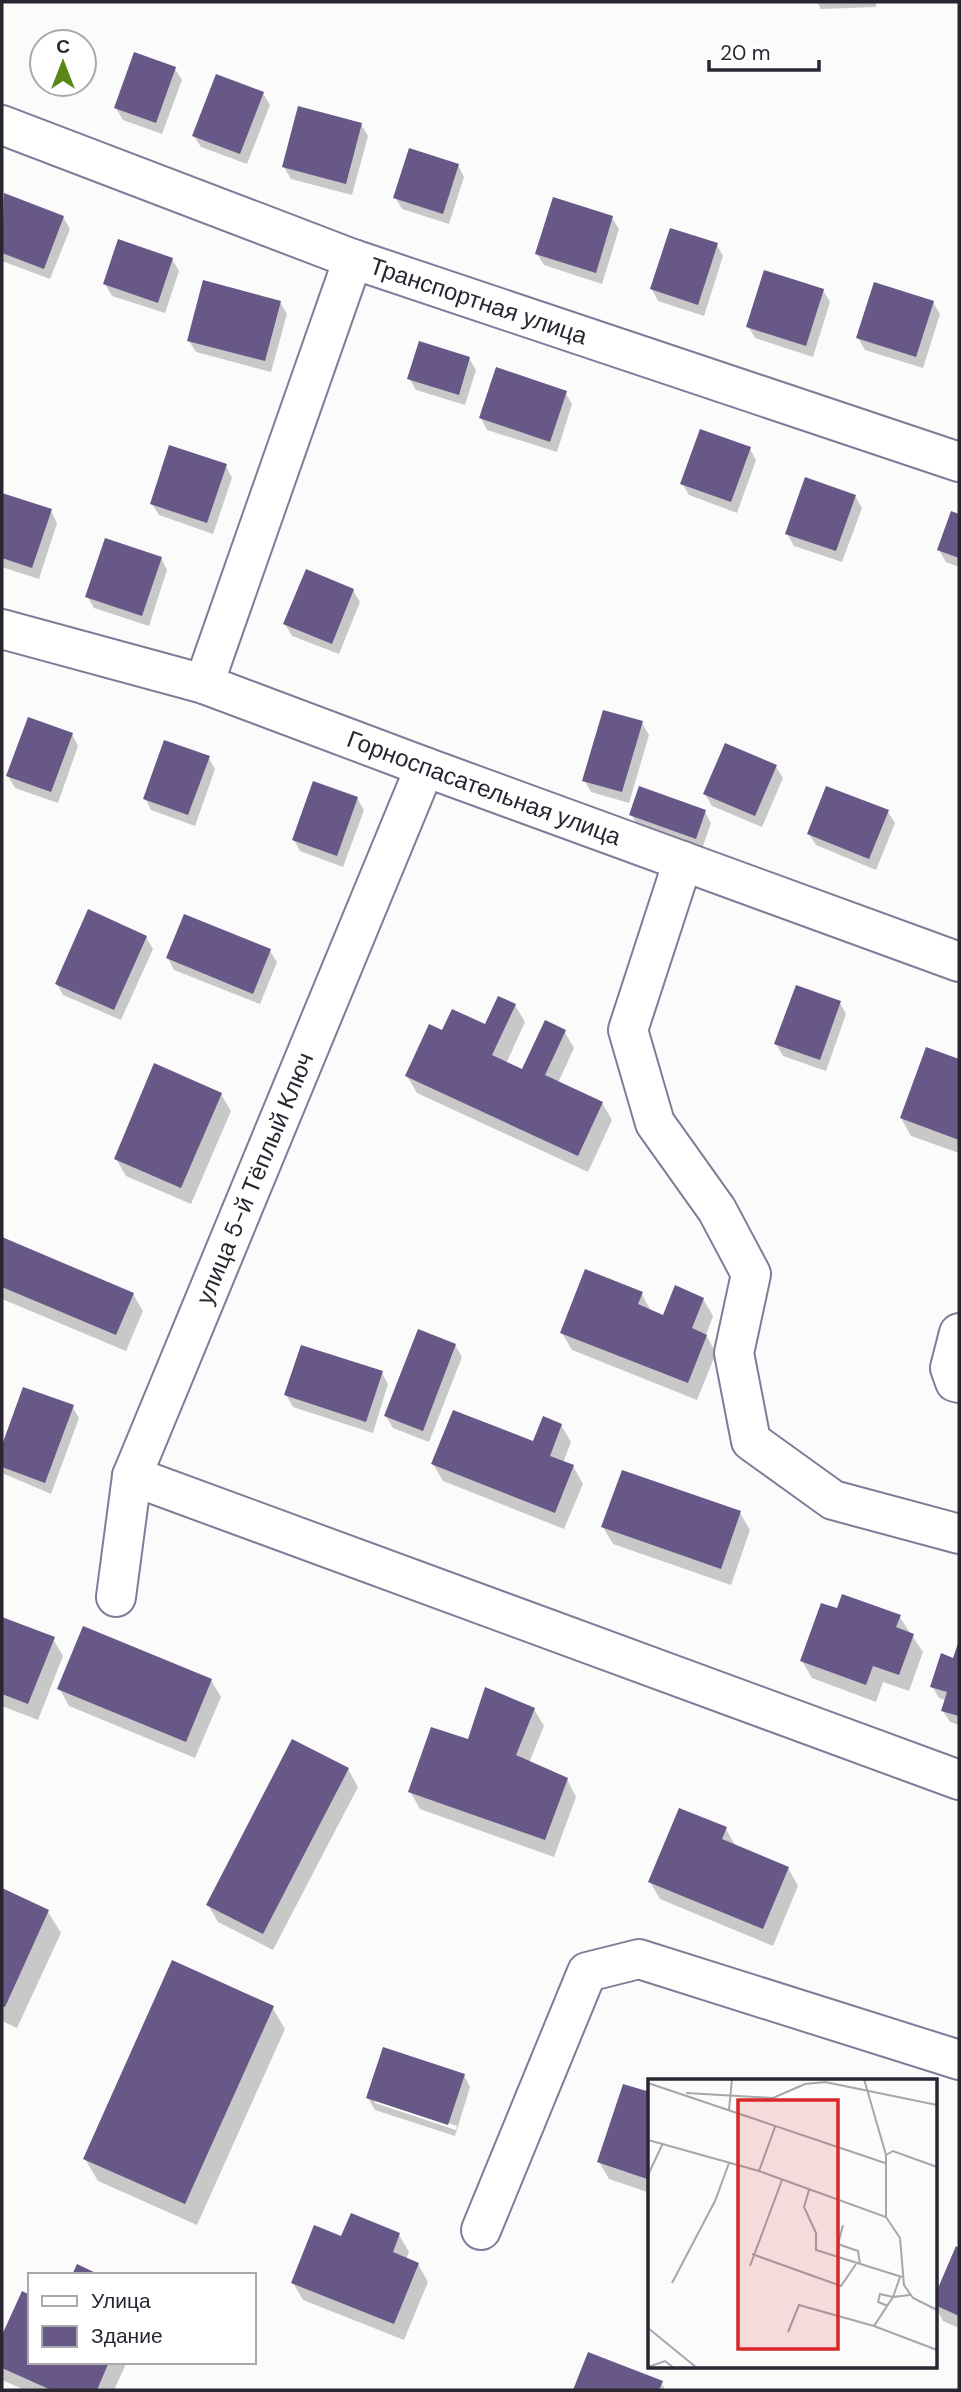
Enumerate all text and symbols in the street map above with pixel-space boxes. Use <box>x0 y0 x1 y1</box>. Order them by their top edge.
north arrow <box>28 28 98 98</box>
scale bar <box>709 28 819 72</box>
text: С <box>56 34 70 59</box>
text: 20 m <box>720 39 771 67</box>
street label: Транспортная улица <box>366 250 592 352</box>
street label: Горноспасательная улица <box>343 723 626 852</box>
street label: улица 5-й Тёплый Ключ <box>189 1048 320 1309</box>
inset map <box>648 2079 936 2368</box>
legend <box>28 2273 256 2364</box>
text: Улица <box>91 2287 151 2315</box>
text: Здание <box>91 2322 163 2350</box>

